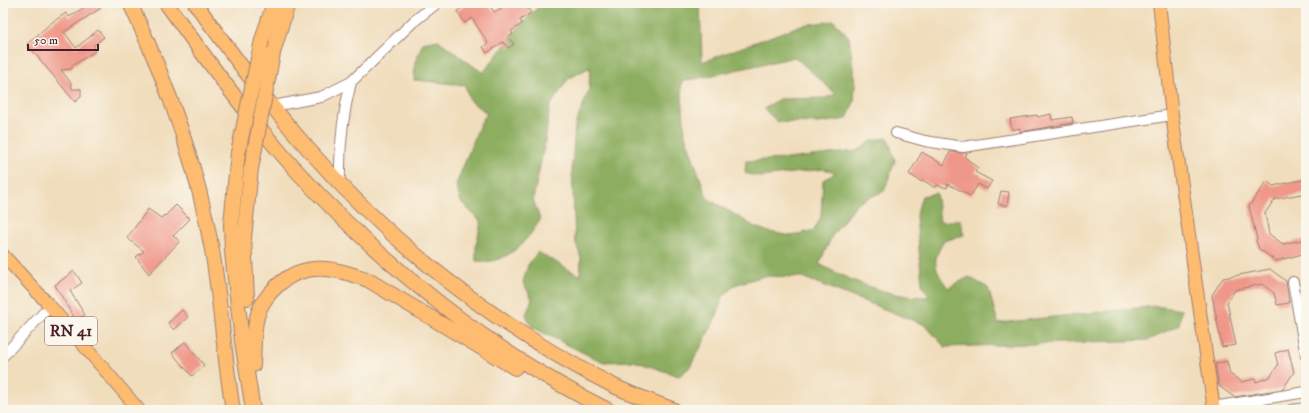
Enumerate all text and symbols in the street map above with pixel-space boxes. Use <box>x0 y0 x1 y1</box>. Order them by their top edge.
scale bar <box>28 26 98 52</box>
text: 50 m <box>34 33 58 48</box>
road number: RN 41 <box>45 317 97 345</box>

